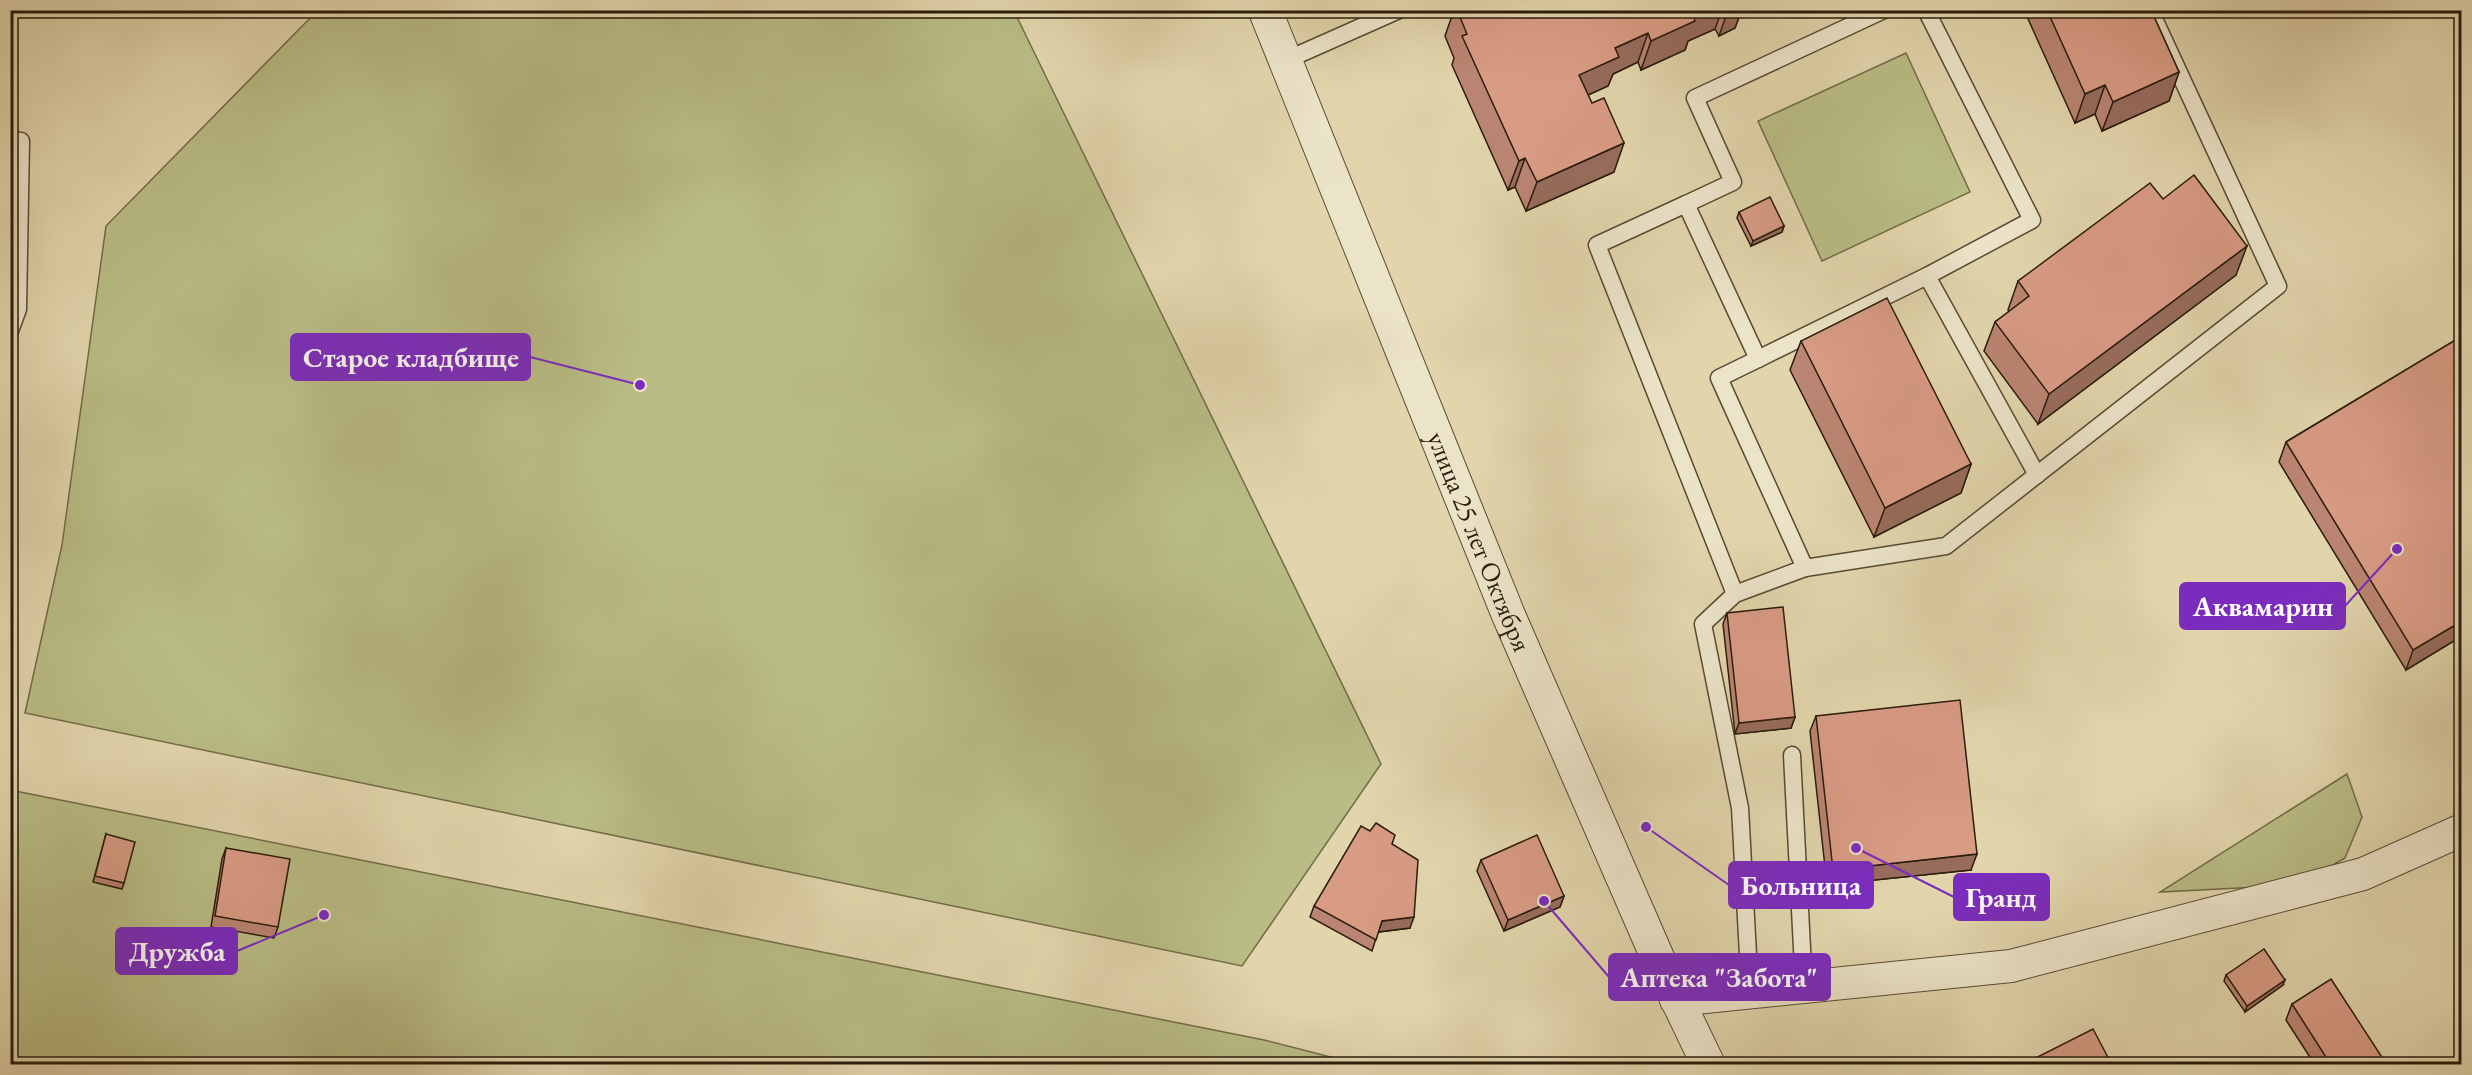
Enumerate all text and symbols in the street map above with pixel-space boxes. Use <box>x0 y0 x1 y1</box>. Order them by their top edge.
callout: Старое кладбище <box>291 334 530 380</box>
text: Старое кладбище <box>303 339 519 375</box>
street label: улица 25 лет Октября <box>1419 426 1540 657</box>
callout: Аквамарин <box>2180 583 2345 629</box>
text: Аквамарин <box>2192 588 2333 624</box>
callout: Больница <box>1729 862 1873 908</box>
text: Больница <box>1741 867 1862 903</box>
callout: Гранд <box>1954 874 2049 920</box>
text: Гранд <box>1965 879 2037 915</box>
callout: Дружба <box>116 928 237 974</box>
text: Дружба <box>128 933 226 969</box>
callout: Аптека "Забота" <box>1609 954 1830 1000</box>
text: Аптека "Забота" <box>1619 959 1818 995</box>

